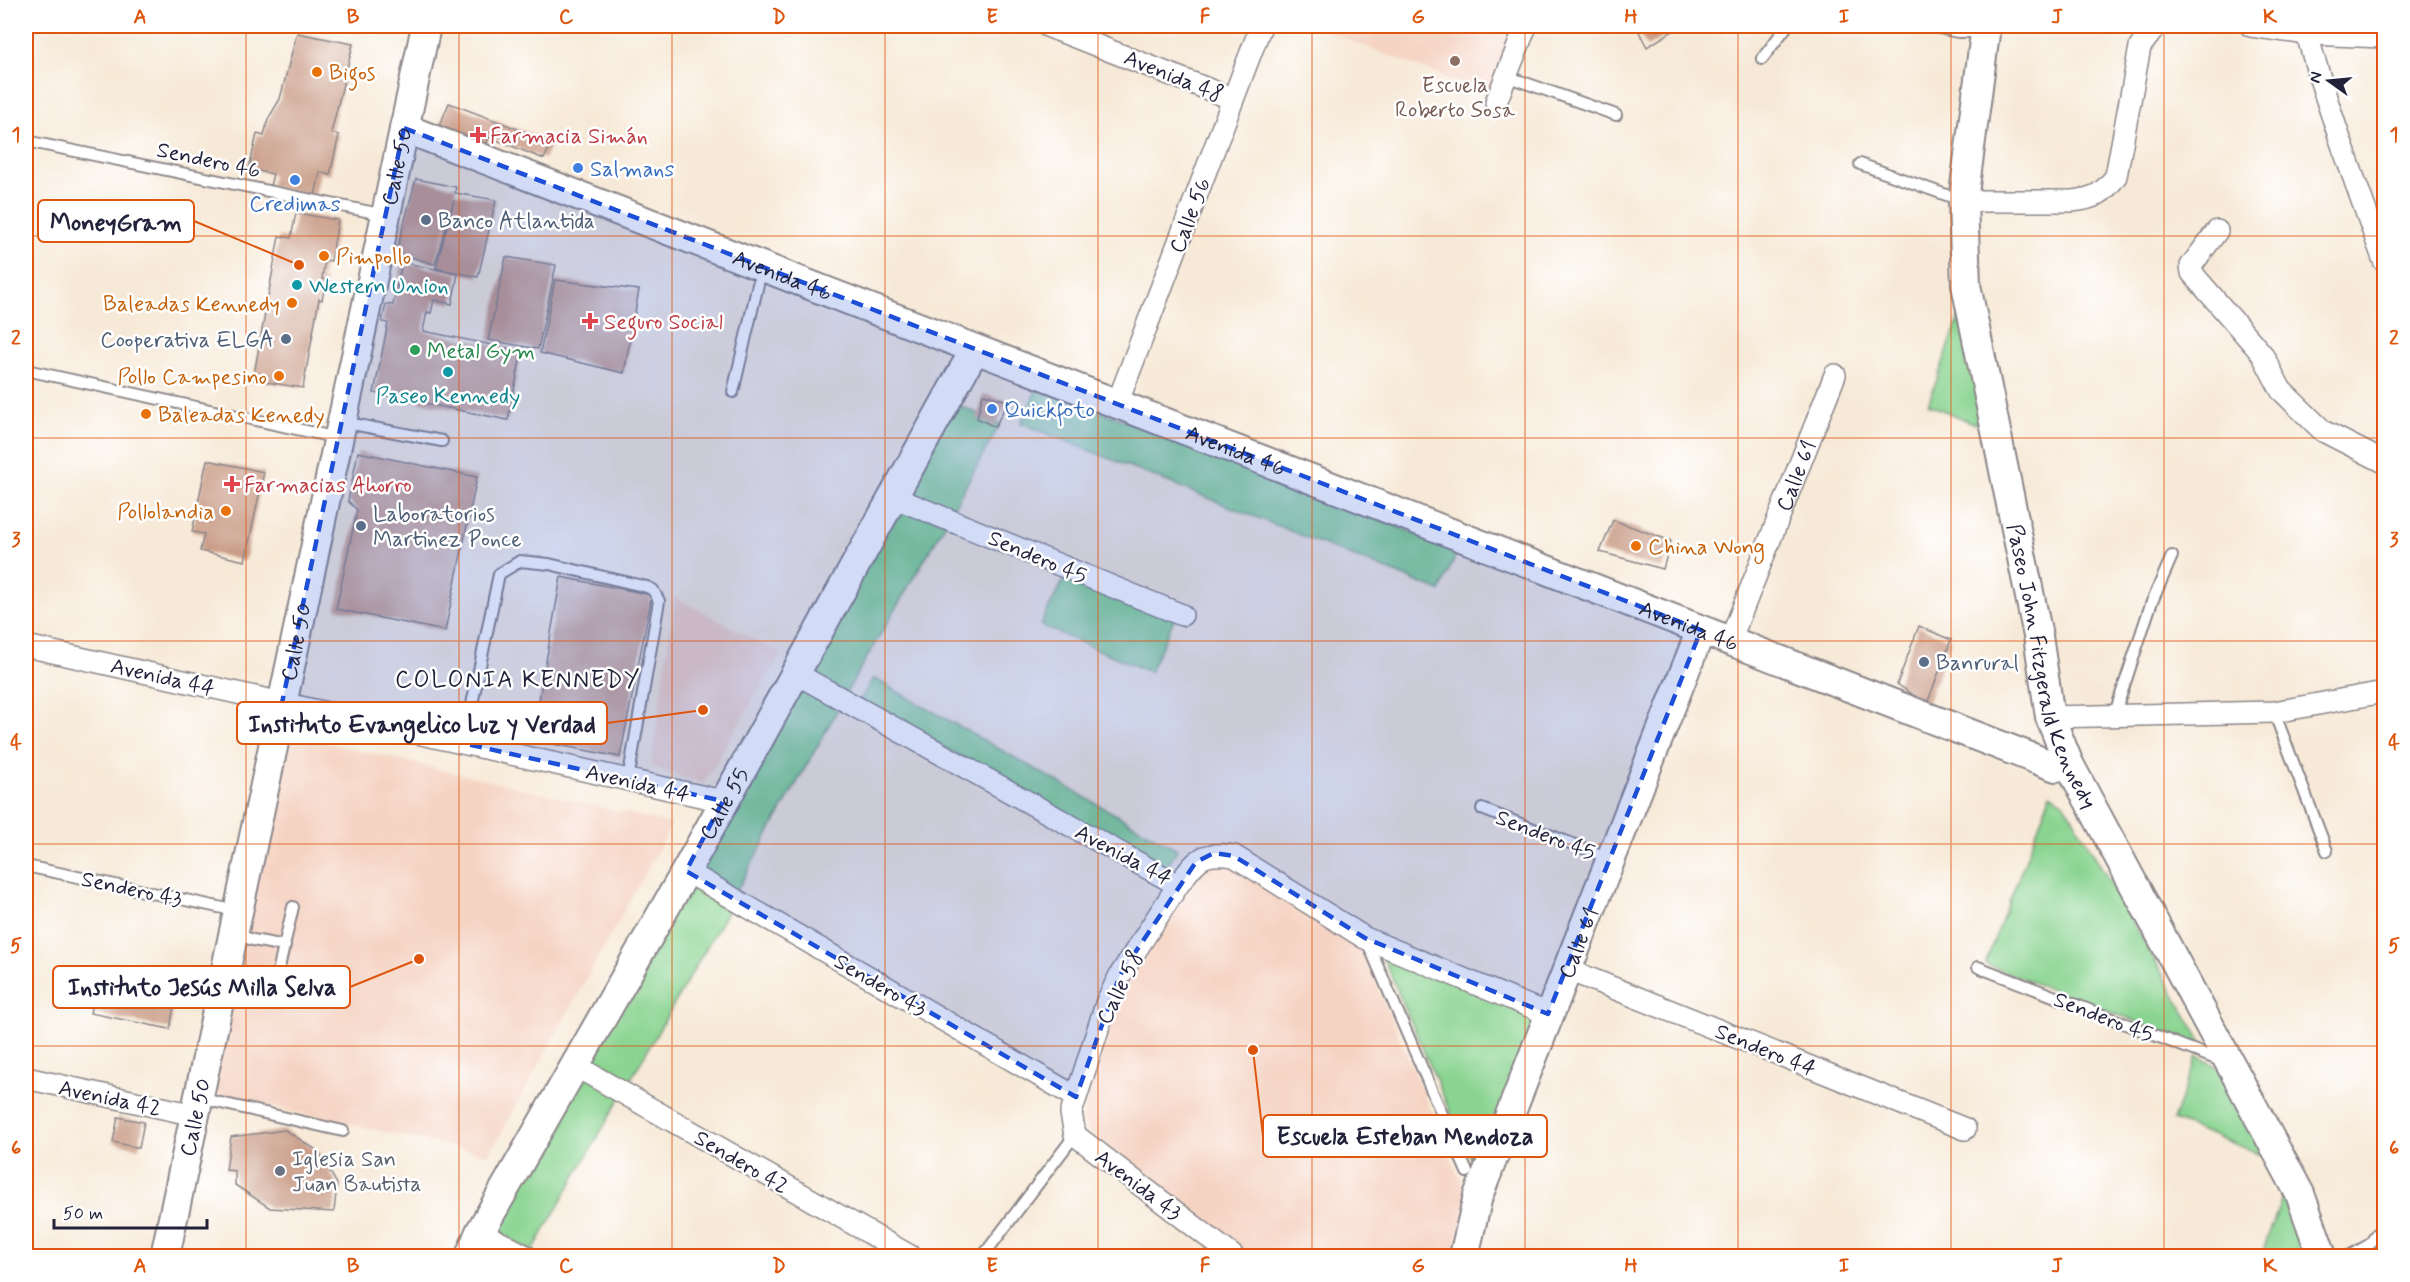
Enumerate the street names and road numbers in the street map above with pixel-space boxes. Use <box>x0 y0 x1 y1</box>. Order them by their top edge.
street label: Avenida 48 <box>1119 44 1227 109</box>
street label: Calle 50 <box>376 125 420 208</box>
street label: Sendero 46 <box>154 136 263 186</box>
street label: Calle 56 <box>1164 174 1218 257</box>
street label: Avenida 46 <box>728 244 836 308</box>
street label: Avenida 46 <box>1181 420 1289 484</box>
street label: Calle 61 <box>1771 437 1824 516</box>
street label: Paseo John Fitzgerald Kennedy <box>1999 521 2102 814</box>
street label: Sendero 45 <box>984 524 1091 591</box>
street label: Avenida 46 <box>1635 595 1742 659</box>
street label: Calle 50 <box>275 601 319 684</box>
street label: Avenida 44 <box>108 652 217 704</box>
street label: Avenida 44 <box>583 758 692 810</box>
street label: Calle 55 <box>694 763 756 845</box>
street label: Sendero 45 <box>1491 804 1599 868</box>
street label: Avenida 44 <box>1070 819 1176 893</box>
street label: Sendero 43 <box>79 866 185 914</box>
street label: Calle 61 <box>1553 904 1606 983</box>
street label: Calle 58 <box>1091 946 1151 1029</box>
street label: Sendero 43 <box>829 948 931 1023</box>
street label: Sendero 45 <box>2049 986 2157 1050</box>
street label: Sendero 44 <box>1711 1018 1820 1084</box>
street label: Avenida 42 <box>56 1074 163 1123</box>
street label: Calle 50 <box>175 1076 218 1159</box>
street label: Sendero 42 <box>689 1124 793 1201</box>
street label: Avenida 43 <box>1089 1144 1187 1227</box>

